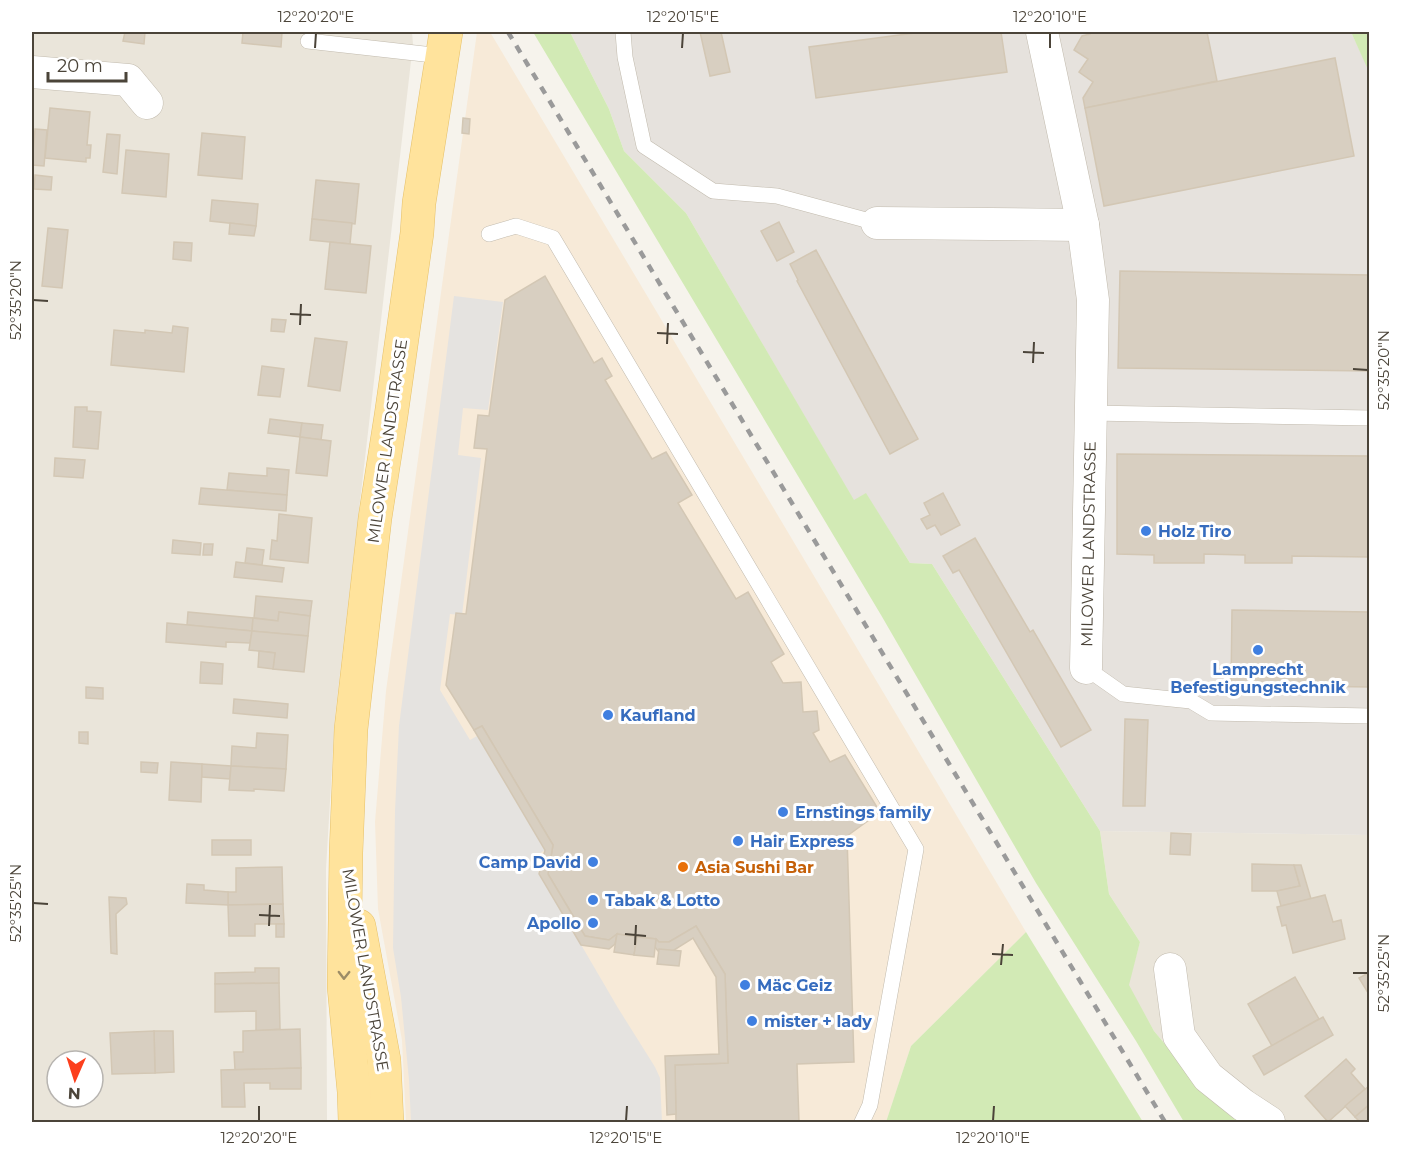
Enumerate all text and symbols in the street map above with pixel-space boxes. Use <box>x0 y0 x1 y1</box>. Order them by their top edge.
text: 12°20'20"E <box>278 7 354 26</box>
text: 12°20'15"E <box>647 7 719 26</box>
text: 12°20'10"E <box>1013 7 1087 26</box>
scale bar <box>48 45 126 83</box>
text: 20 m <box>57 55 103 77</box>
text: 52°35'20"N <box>6 260 25 340</box>
text: 52°35'20"N <box>1374 330 1393 410</box>
street label: MILOWER LANDSTRASSE <box>364 338 411 544</box>
street label: MILOWER LANDSTRASSE <box>1077 441 1100 647</box>
place label: Holz Tiro <box>1158 522 1231 541</box>
marker: Holz Tiro <box>1139 524 1153 538</box>
marker: Lamprecht Befestigungstechnik <box>1251 643 1265 657</box>
place label: Lamprecht Befestigungstechnik <box>1170 660 1346 697</box>
place label: Kaufland <box>620 706 696 725</box>
marker: Kaufland <box>601 708 615 722</box>
place label: Ernstings family <box>795 803 932 822</box>
marker: Ernstings family <box>776 805 790 819</box>
place label: Hair Express <box>750 832 855 851</box>
marker: Hair Express <box>731 834 745 848</box>
place label: Camp David <box>479 853 581 872</box>
marker: Camp David <box>586 855 600 869</box>
place label: Asia Sushi Bar <box>694 858 814 877</box>
marker: Asia Sushi Bar <box>676 860 690 874</box>
text: 52°35'25"N <box>6 864 25 942</box>
street label: MILOWER LANDSTRASSE <box>338 867 393 1073</box>
place label: Tabak & Lotto <box>605 891 720 910</box>
marker: Tabak & Lotto <box>586 893 600 907</box>
place label: Apollo <box>526 914 581 933</box>
marker: Apollo <box>586 916 600 930</box>
text: 52°35'25"N <box>1374 934 1393 1012</box>
one-way arrow <box>338 970 350 979</box>
place label: Mäc Geiz <box>757 976 832 995</box>
marker: Mäc Geiz <box>738 978 752 992</box>
place label: mister + lady <box>764 1012 872 1031</box>
marker: mister + lady <box>745 1014 759 1028</box>
north arrow <box>45 1049 105 1109</box>
text: N <box>67 1084 81 1103</box>
text: 12°20'20"E <box>221 1128 297 1147</box>
text: 12°20'15"E <box>590 1128 662 1147</box>
text: 12°20'10"E <box>956 1128 1030 1147</box>

